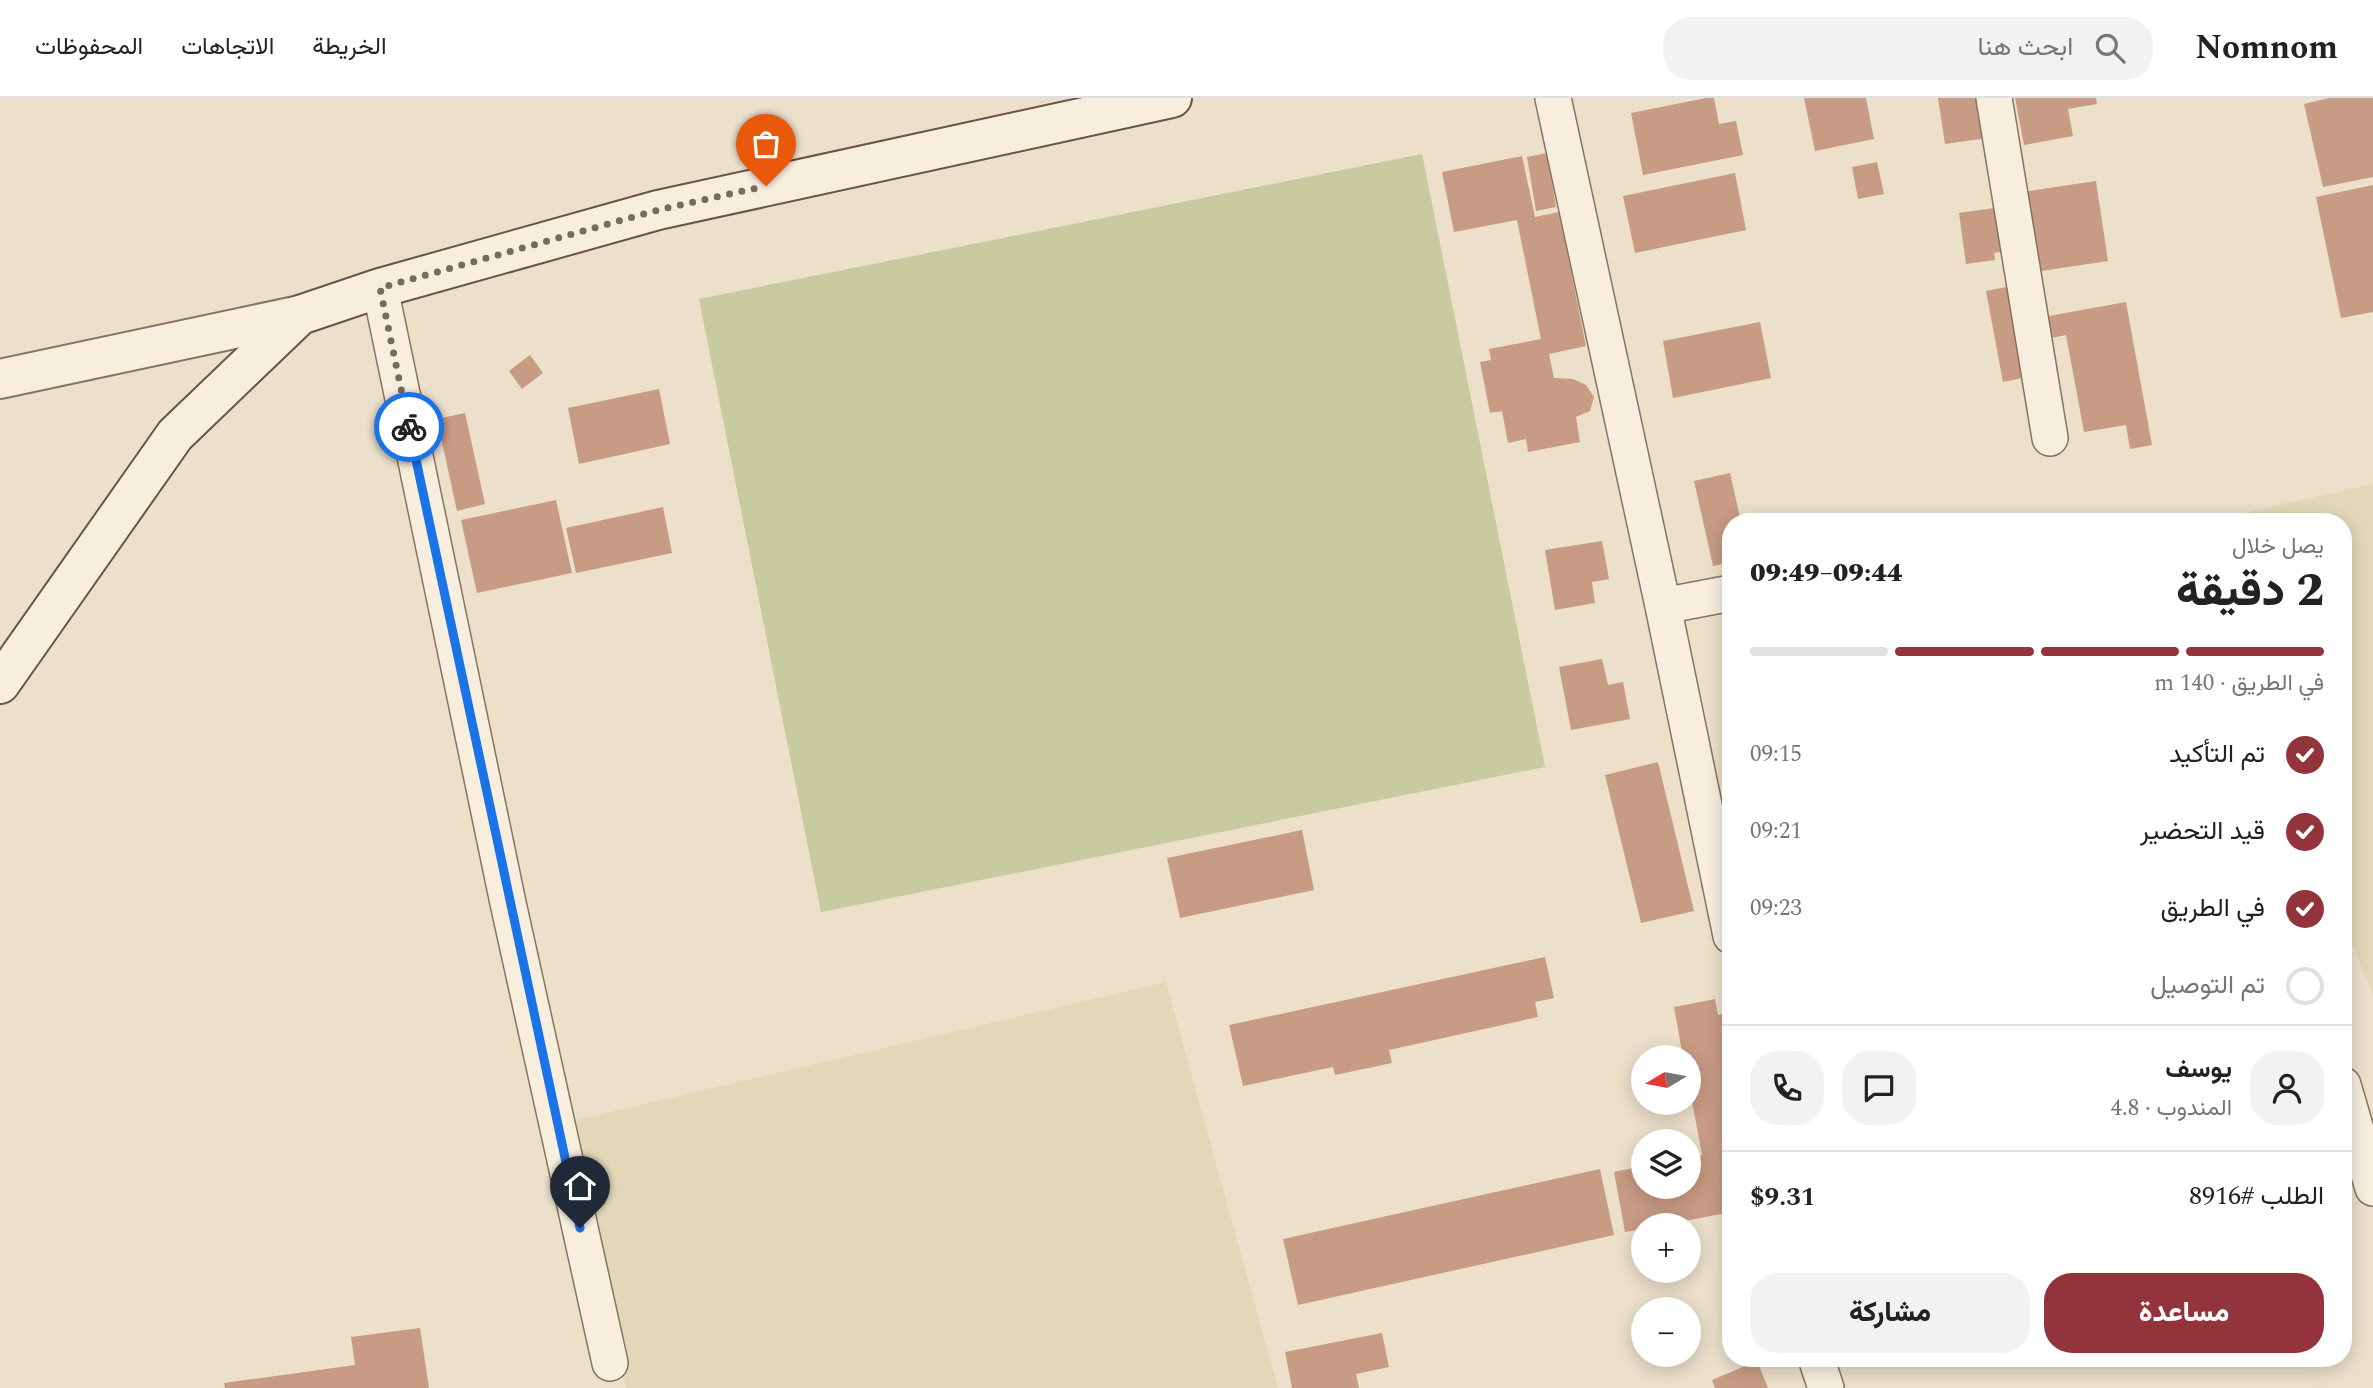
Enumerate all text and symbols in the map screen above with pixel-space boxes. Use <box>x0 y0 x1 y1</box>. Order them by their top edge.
search box <box>1663 17 2153 80</box>
text: Nomnom <box>2195 23 2338 73</box>
text: ابحث هنا <box>1978 27 2073 67</box>
text: المحفوظات <box>35 29 143 65</box>
text: الاتجاهات <box>181 29 274 65</box>
text: الخريطة <box>312 29 387 65</box>
icon: search <box>2091 29 2129 67</box>
pin <box>736 114 796 186</box>
icon: bag <box>747 125 785 163</box>
courier <box>374 392 444 462</box>
icon: bike <box>390 408 428 446</box>
text: يصل خلال <box>2232 529 2324 564</box>
text: 09:44–09:49 <box>1750 553 1902 593</box>
text: 2 دقيقة <box>2176 556 2324 626</box>
text: في الطريق · 140 m <box>2154 666 2324 701</box>
text: تم التأكيد <box>2169 734 2265 774</box>
icon: check <box>2286 736 2324 774</box>
text: 09:15 <box>1750 737 1802 772</box>
text: قيد التحضير <box>2140 811 2265 851</box>
icon: check <box>2286 813 2324 851</box>
text: 09:21 <box>1750 814 1802 849</box>
text: في الطريق <box>2160 888 2265 928</box>
icon: check <box>2286 890 2324 928</box>
text: 09:23 <box>1750 891 1802 926</box>
text: تم التوصيل <box>2150 965 2265 1005</box>
north arrow <box>1631 1045 1701 1115</box>
map controls <box>1631 1045 1701 1367</box>
text: يوسف <box>2165 1049 2232 1089</box>
button: phone <box>1750 1051 1824 1125</box>
button: chat <box>1842 1051 1916 1125</box>
button: person <box>2250 1051 2324 1125</box>
text: المندوب · 4.8 <box>2111 1091 2232 1126</box>
button: layers <box>1631 1129 1701 1199</box>
pin <box>550 1156 610 1228</box>
icon: home <box>561 1167 599 1205</box>
text: الطلب #8916 <box>2189 1176 2324 1216</box>
text: $9.31 <box>1750 1177 1815 1217</box>
button: + <box>1631 1213 1701 1283</box>
button: مشاركة <box>1750 1273 2030 1353</box>
button: مساعدة <box>2044 1273 2324 1353</box>
button: − <box>1631 1297 1701 1367</box>

